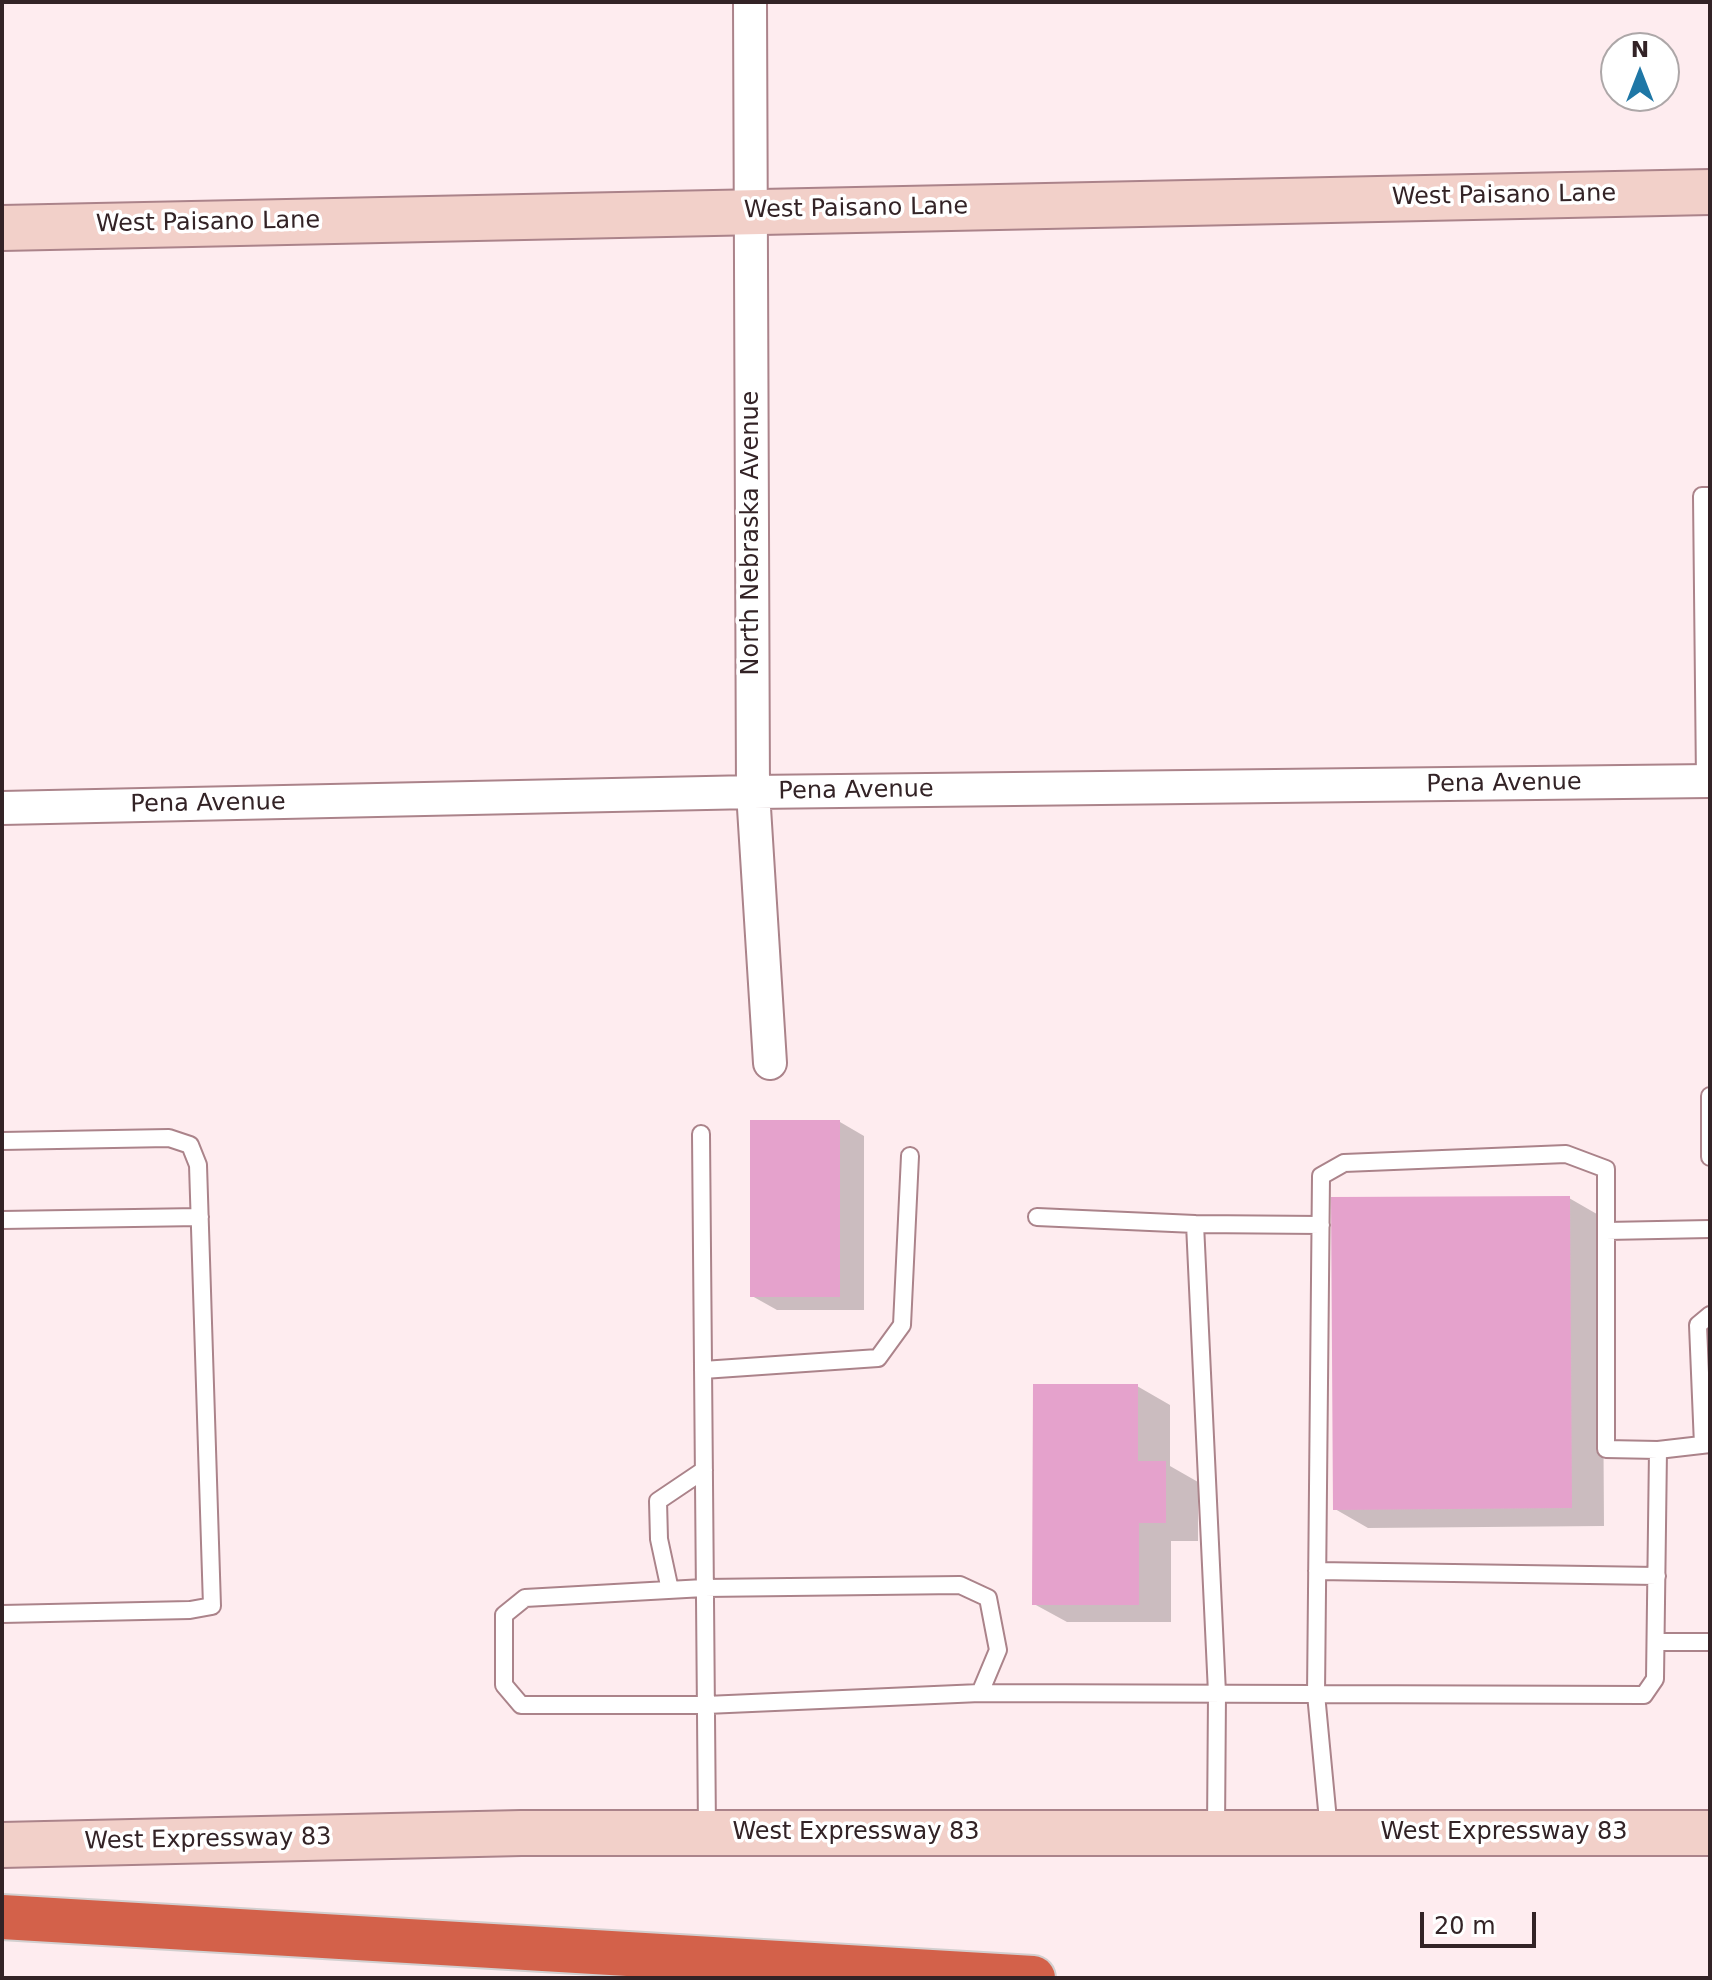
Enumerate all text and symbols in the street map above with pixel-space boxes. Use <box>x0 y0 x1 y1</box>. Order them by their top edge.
north arrow <box>1600 32 1680 112</box>
text: N <box>1631 37 1649 62</box>
street label: West Paisano Lane <box>1392 180 1616 212</box>
street label: West Paisano Lane <box>744 193 968 225</box>
street label: West Paisano Lane <box>96 207 320 239</box>
street label: North Nebraska Avenue <box>738 391 766 675</box>
street label: Pena Avenue <box>1426 768 1582 800</box>
street label: Pena Avenue <box>778 775 934 807</box>
street label: Pena Avenue <box>130 788 286 820</box>
street label: West Expressway 83 <box>732 1819 980 1847</box>
street label: West Expressway 83 <box>1380 1819 1628 1847</box>
street label: West Expressway 83 <box>84 1823 332 1857</box>
scale bar <box>1424 1896 1540 1946</box>
text: 20 m <box>1434 1912 1496 1940</box>

